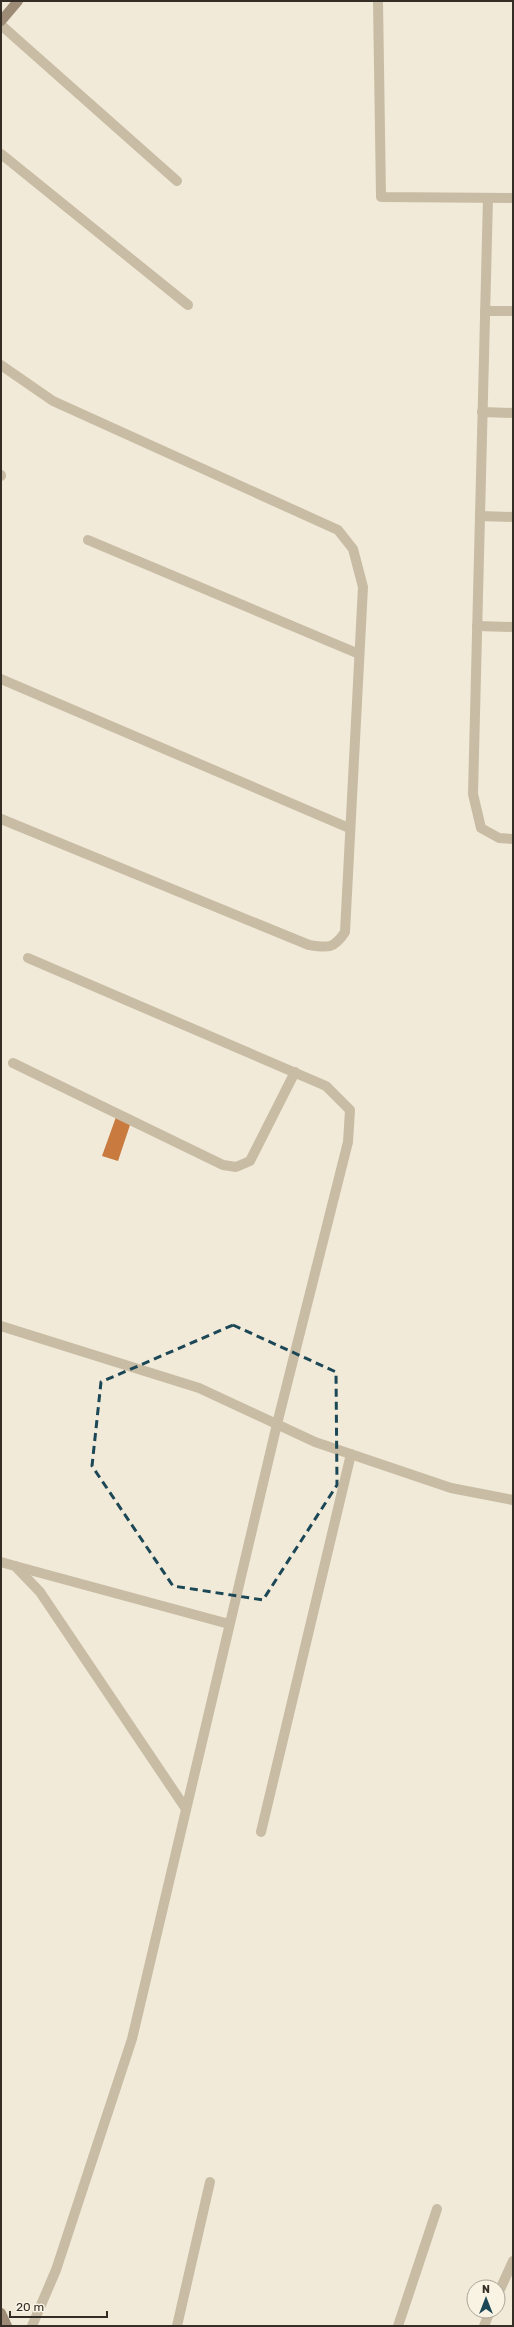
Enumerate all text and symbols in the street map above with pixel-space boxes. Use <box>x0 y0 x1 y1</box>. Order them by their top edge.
north arrow <box>466 2279 506 2319</box>
text: N <box>482 2283 490 2296</box>
scale bar <box>10 2293 107 2319</box>
text: 20 m <box>16 2300 44 2314</box>

